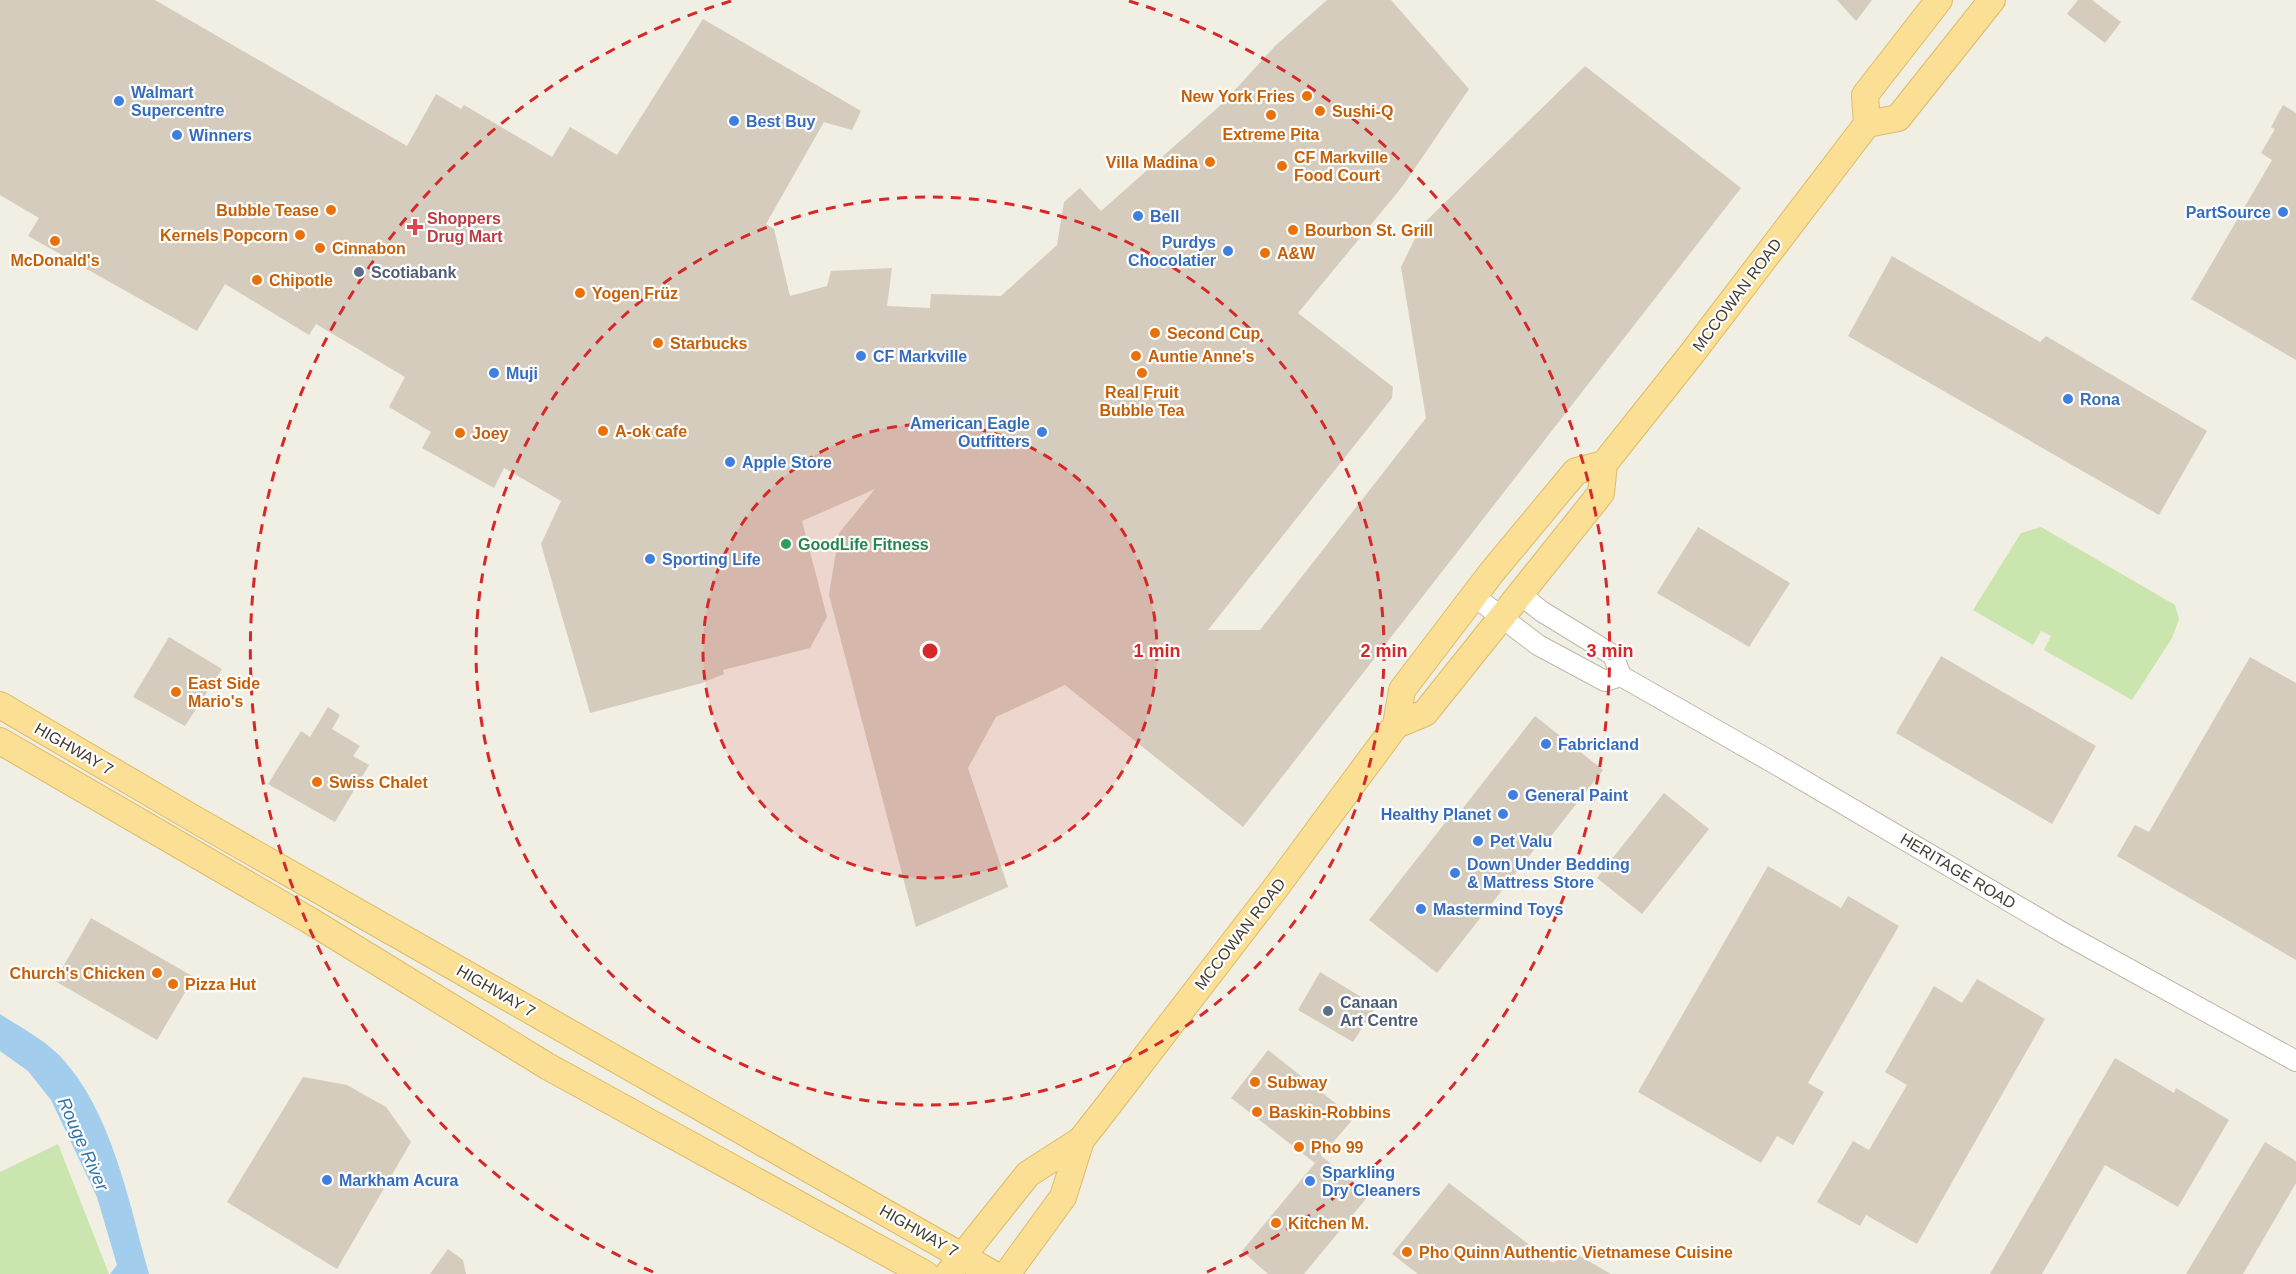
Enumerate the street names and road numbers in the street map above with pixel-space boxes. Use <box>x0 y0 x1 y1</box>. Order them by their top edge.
street label: MCCOWAN ROAD <box>1689 235 1785 355</box>
street label: HIGHWAY 7 <box>32 720 116 778</box>
street label: HERITAGE ROAD <box>1897 830 2019 912</box>
street label: MCCOWAN ROAD <box>1191 875 1289 993</box>
street label: HIGHWAY 7 <box>454 962 538 1020</box>
street label: HIGHWAY 7 <box>877 1202 961 1260</box>

